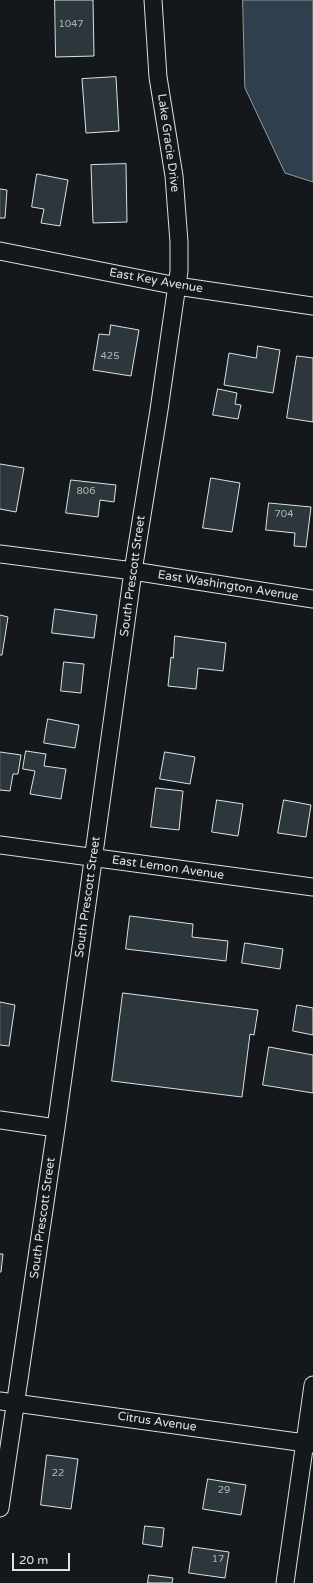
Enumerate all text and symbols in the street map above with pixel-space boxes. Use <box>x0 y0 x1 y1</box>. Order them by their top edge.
house number: 1047 <box>58 18 84 30</box>
street label: Lake Gracie Drive <box>154 93 182 193</box>
street label: East Key Avenue <box>108 266 204 296</box>
house number: 425 <box>101 350 119 362</box>
house number: 806 <box>77 485 95 497</box>
house number: 704 <box>275 508 293 520</box>
street label: South Prescott Street <box>117 515 149 637</box>
street label: East Washington Avenue <box>157 568 299 604</box>
street label: South Prescott Street <box>72 836 104 958</box>
street label: East Lemon Avenue <box>111 853 225 883</box>
street label: South Prescott Street <box>27 1157 59 1279</box>
street label: Citrus Avenue <box>117 1409 197 1435</box>
house number: 22 <box>52 1467 64 1479</box>
house number: 29 <box>218 1484 230 1496</box>
scale bar <box>14 1545 72 1571</box>
text: 20 m <box>19 1553 48 1567</box>
house number: 17 <box>212 1553 224 1565</box>

